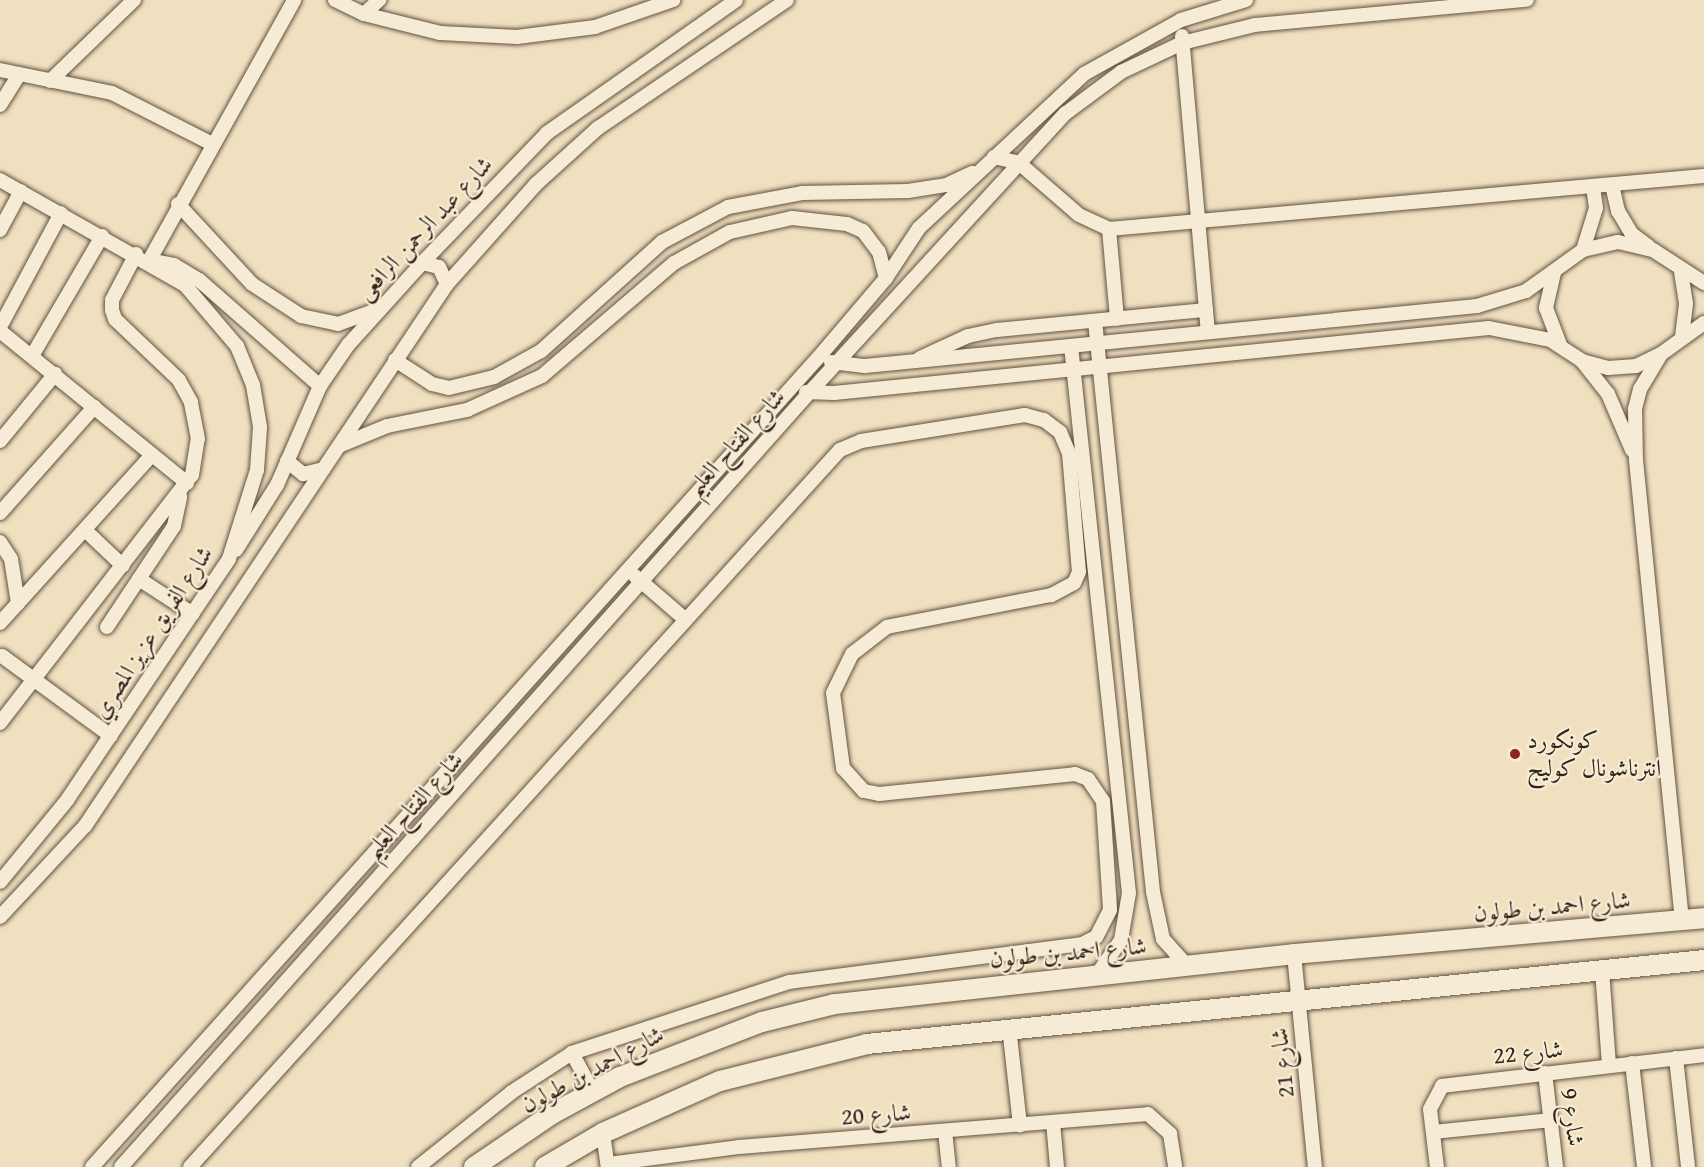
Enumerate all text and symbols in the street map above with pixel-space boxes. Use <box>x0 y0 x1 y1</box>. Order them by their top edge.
street label: شارع عبد الرحمن الرافعى <box>350 150 498 306</box>
street label: شارع الفتاح العليم <box>679 382 791 502</box>
street label: شارع الفريق عزيز المصري <box>85 540 219 724</box>
place label: كونكورد انترناشونال كوليج <box>1527 726 1661 782</box>
street label: شارع الفتاح العليم <box>357 745 469 865</box>
marker: كونكورد انترناشونال كوليج <box>1508 747 1522 761</box>
street label: شارع احمد بن طولون <box>1472 885 1632 927</box>
street label: شارع احمد بن طولون <box>988 931 1148 973</box>
street label: شارع احمد بن طولون <box>516 1019 668 1119</box>
street label: شارع 21 <box>1264 1027 1300 1099</box>
street label: شارع 22 <box>1492 1034 1564 1070</box>
street label: شارع 9 <box>1555 1086 1591 1148</box>
street label: شارع 20 <box>840 1097 912 1131</box>

